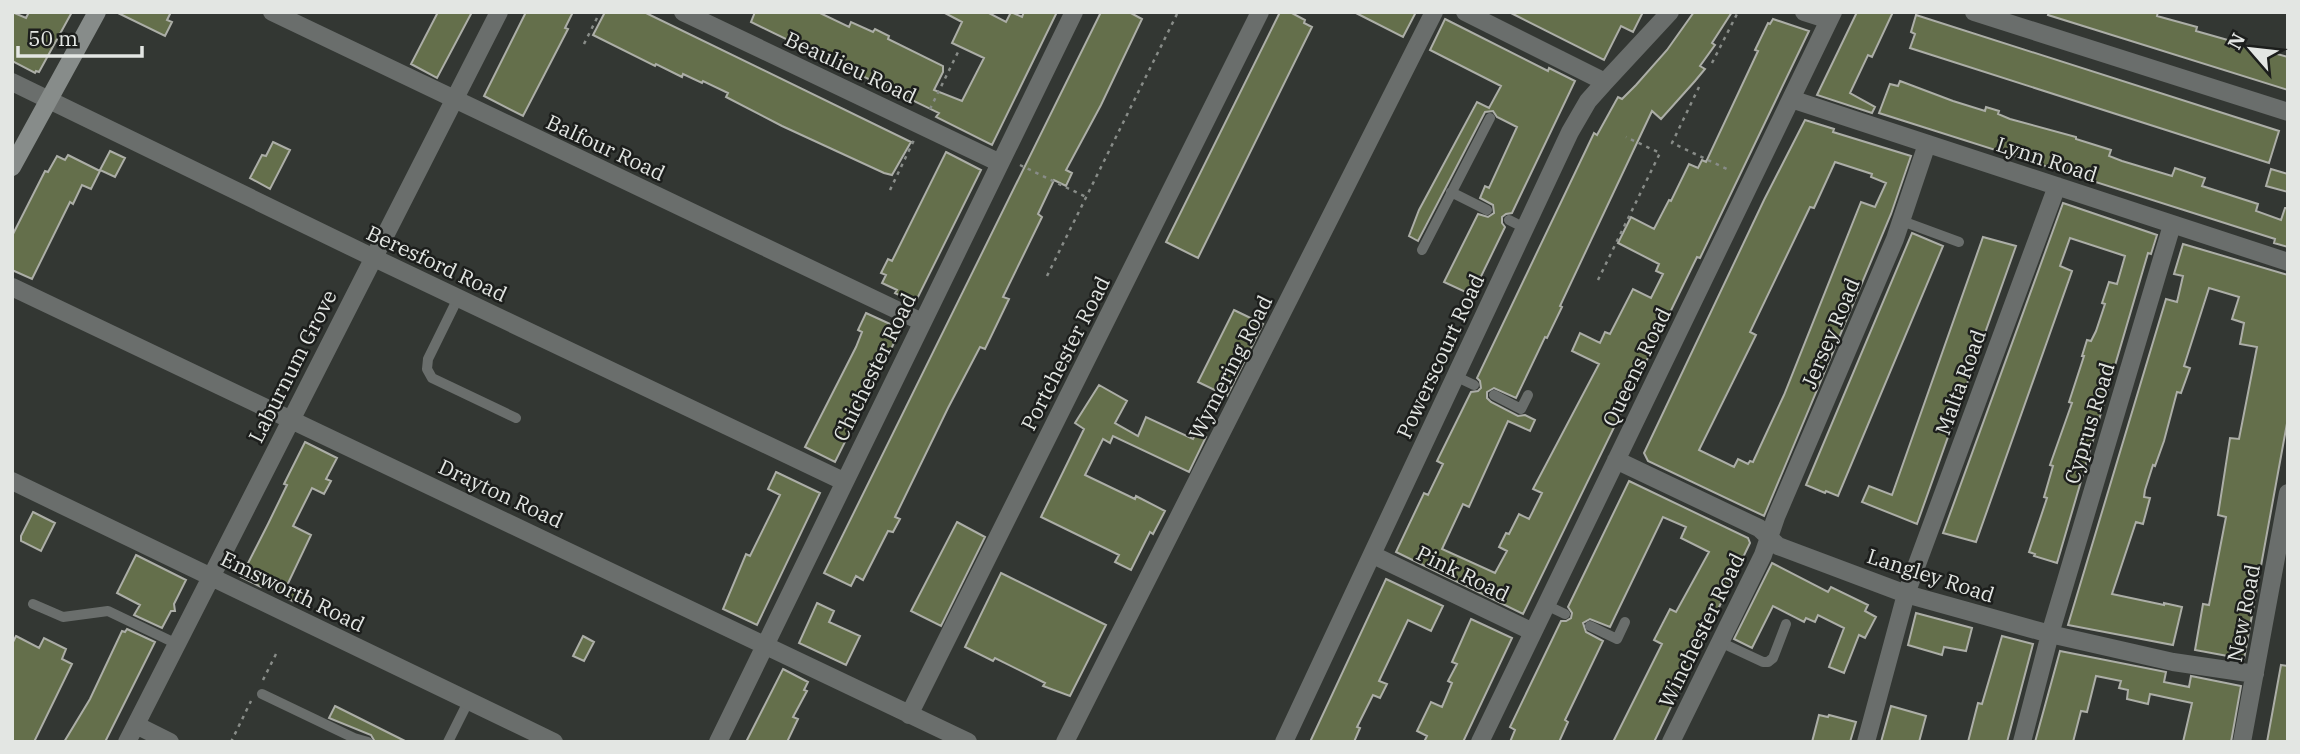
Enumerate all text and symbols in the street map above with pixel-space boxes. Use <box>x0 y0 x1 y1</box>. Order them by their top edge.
scale bar <box>18 14 142 58</box>
north arrow <box>2216 14 2286 84</box>
text: 50 m <box>28 24 78 52</box>
street label: Beaulieu Road <box>781 24 921 110</box>
text: N <box>2222 29 2250 53</box>
street label: Balfour Road <box>542 107 670 187</box>
street label: Lynn Road <box>1993 129 2101 189</box>
street label: Beresford Road <box>362 218 512 308</box>
street label: Powerscourt Road <box>1390 269 1491 443</box>
street label: Portchester Road <box>1014 271 1116 435</box>
street label: Jersey Road <box>1794 273 1866 393</box>
street label: Laburnum Grove <box>241 285 343 447</box>
street label: Chichester Road <box>826 288 922 446</box>
street label: Wymering Road <box>1182 290 1279 444</box>
street label: Queens Road <box>1595 303 1677 431</box>
street label: Malta Road <box>1928 325 1992 438</box>
street label: Cyprus Road <box>2057 359 2121 487</box>
street label: Drayton Road <box>434 452 568 534</box>
street label: Pink Road <box>1412 538 1514 608</box>
street label: Langley Road <box>1864 541 1999 609</box>
street label: Emsworth Road <box>216 544 370 638</box>
street label: Winchester Road <box>1652 548 1751 712</box>
street label: New Road <box>2220 562 2266 664</box>

